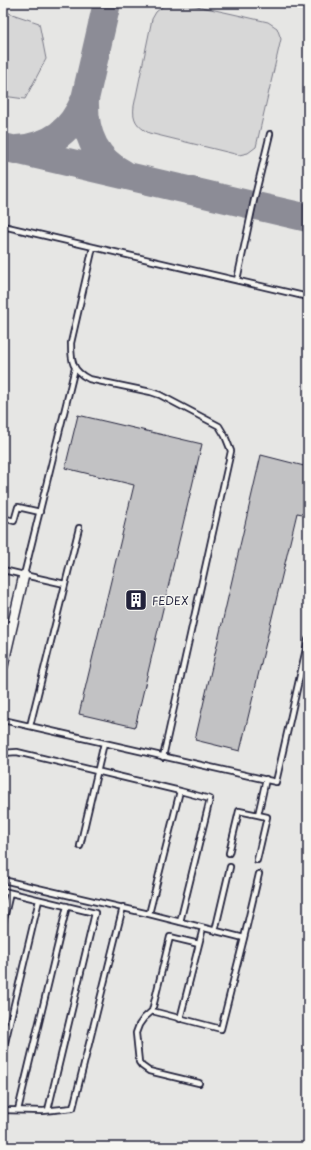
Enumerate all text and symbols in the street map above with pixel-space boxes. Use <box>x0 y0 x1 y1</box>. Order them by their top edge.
building icon: FEDEX <box>123 587 149 613</box>
place label: FEDEX <box>152 592 189 609</box>

